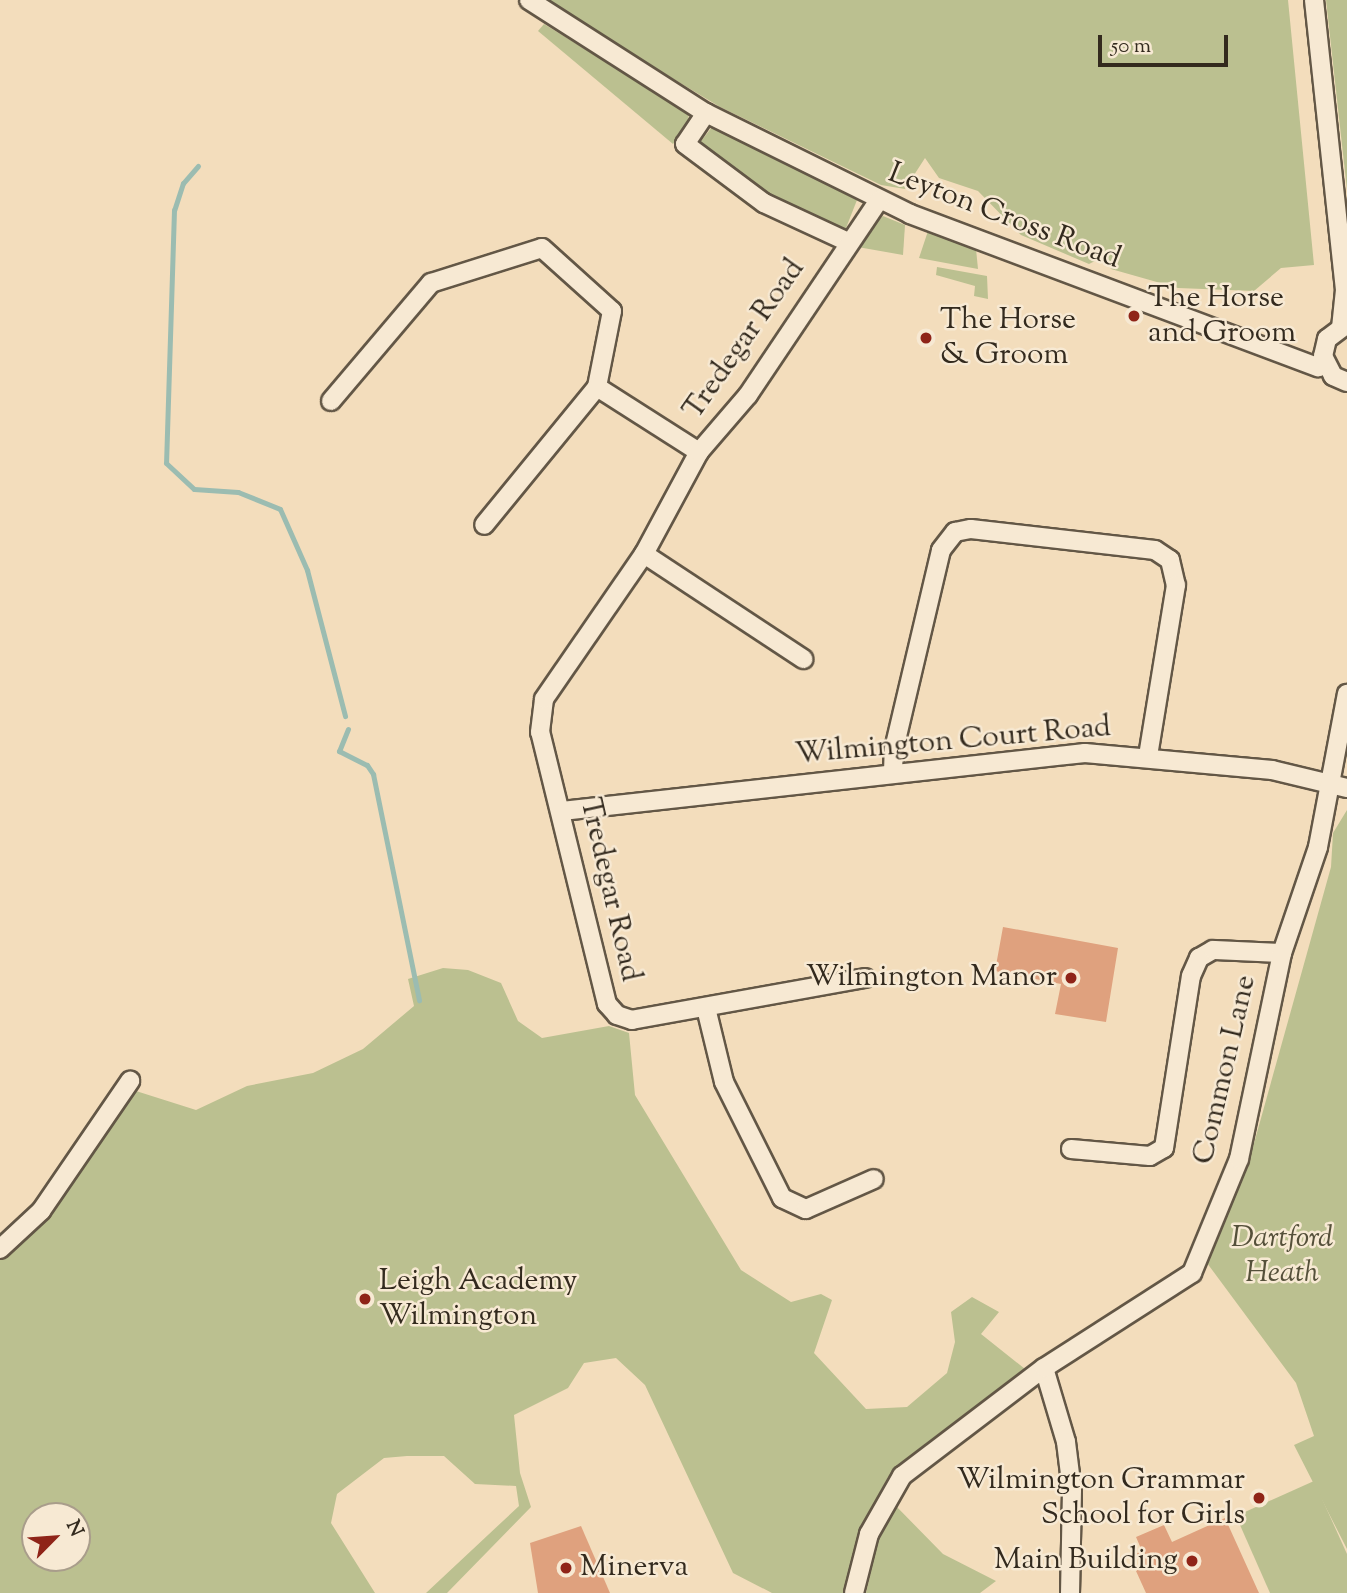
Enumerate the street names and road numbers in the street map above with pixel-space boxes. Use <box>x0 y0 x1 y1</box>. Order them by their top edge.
street label: Leyton Cross Road <box>883 156 1125 278</box>
street label: Tredegar Road <box>676 253 814 427</box>
street label: Wilmington Court Road <box>794 710 1112 774</box>
street label: Tredegar Road <box>570 795 648 985</box>
street label: Common Lane <box>1187 972 1265 1168</box>

